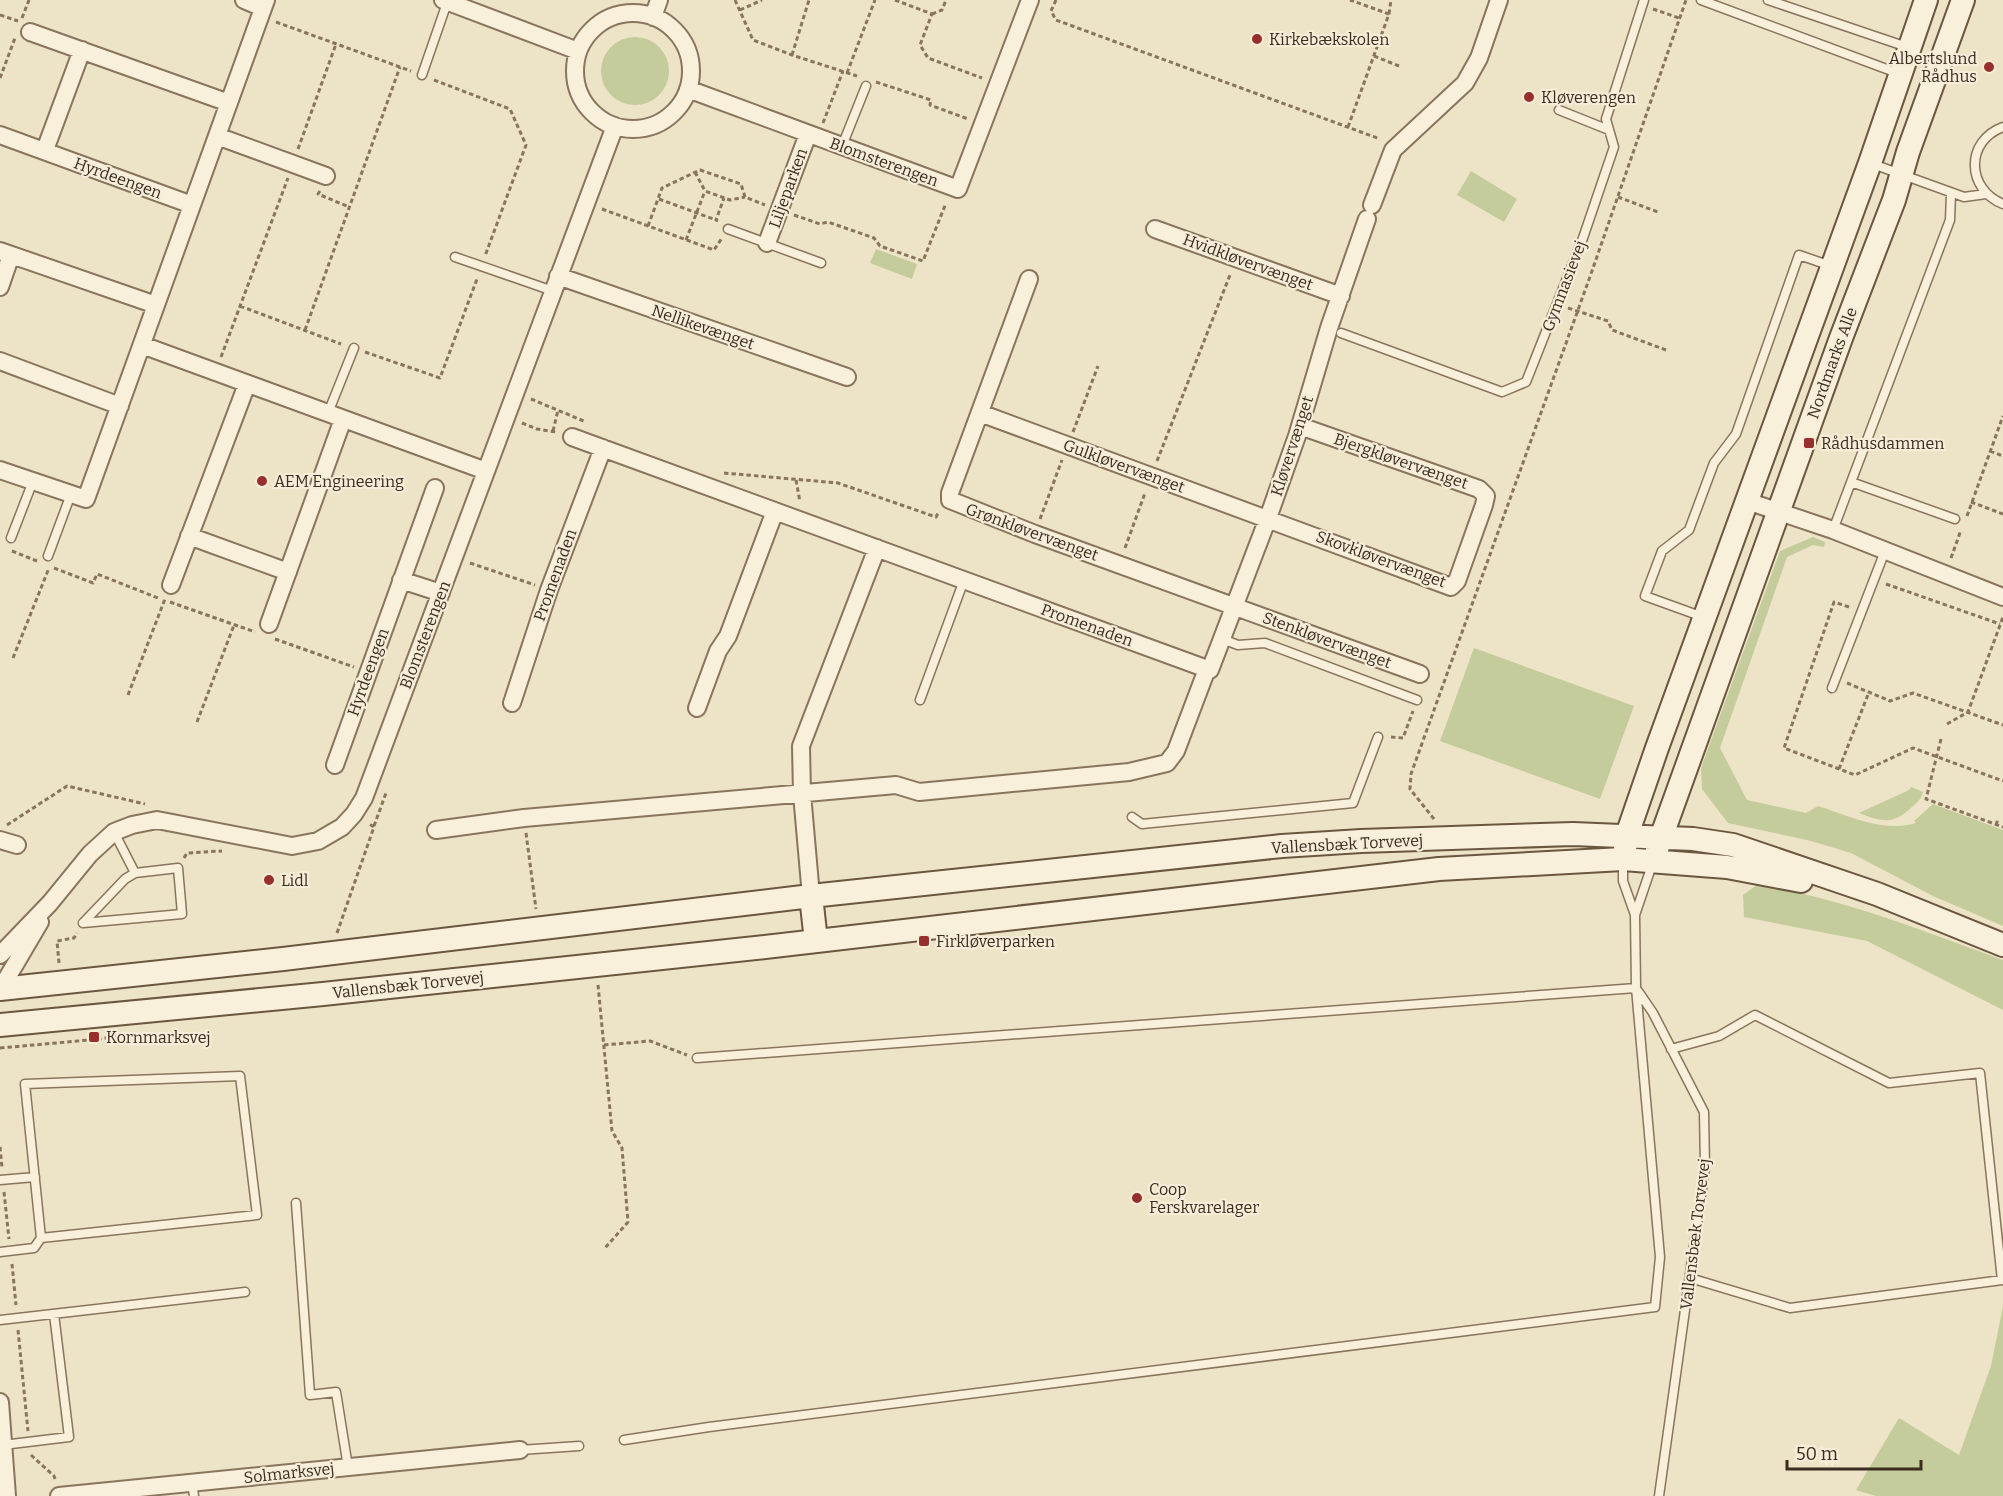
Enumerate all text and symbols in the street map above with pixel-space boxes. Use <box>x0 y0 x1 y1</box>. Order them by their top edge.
place label: Kirkebækskolen <box>1269 30 1389 49</box>
marker: Kirkebækskolen <box>1250 32 1264 46</box>
place label: Albertslund Rådhus <box>1889 49 1977 86</box>
marker: Albertslund Rådhus <box>1982 60 1996 74</box>
place label: Kløverengen <box>1541 88 1636 107</box>
marker: Kløverengen <box>1522 90 1536 104</box>
street label: Blomsterengen <box>827 134 941 190</box>
street label: Liljeparken <box>765 145 811 231</box>
street label: Hyrdeengen <box>71 153 165 203</box>
street label: Hvidkløvervænget <box>1180 230 1316 294</box>
street label: Gymnasievej <box>1538 238 1590 334</box>
street label: Nellikevænget <box>649 301 757 354</box>
street label: Nordmarks Alle <box>1803 305 1861 421</box>
street label: Kløvervænget <box>1267 393 1317 499</box>
street label: Bjergkløvervænget <box>1332 429 1471 493</box>
place label: Rådhusdammen <box>1821 434 1944 453</box>
street label: Gulkløvervænget <box>1061 435 1188 497</box>
marker: Rådhusdammen <box>1802 436 1816 450</box>
place label: AEM Engineering <box>274 472 404 491</box>
marker: AEM Engineering <box>255 474 269 488</box>
street label: Grønkløvervænget <box>963 499 1101 565</box>
street label: Promenaden <box>530 526 580 624</box>
street label: Skovkløvervænget <box>1313 527 1449 591</box>
street label: Blomsterengen <box>396 578 454 692</box>
street label: Promenaden <box>1038 600 1136 650</box>
street label: Stenkløvervænget <box>1260 608 1394 672</box>
street label: Hyrdeengen <box>343 625 393 719</box>
street label: Vallensbæk Torvevej <box>1271 831 1423 857</box>
place label: Lidl <box>281 871 309 890</box>
marker: Lidl <box>262 873 276 887</box>
place label: Firkløverparken <box>936 932 1055 951</box>
marker: Firkløverparken <box>917 934 931 948</box>
street label: Vallensbæk Torvevej <box>331 968 485 1002</box>
place label: Kornmarksvej <box>106 1028 211 1047</box>
marker: Kornmarksvej <box>87 1030 101 1044</box>
street label: Vallensbæk Torvevej <box>1676 1157 1714 1311</box>
place label: Coop Ferskvarelager <box>1149 1180 1259 1217</box>
marker: Coop Ferskvarelager <box>1130 1191 1144 1205</box>
scale bar <box>1787 1433 1920 1471</box>
text: 50 m <box>1796 1443 1838 1465</box>
street label: Solmarksvej <box>243 1459 335 1487</box>

